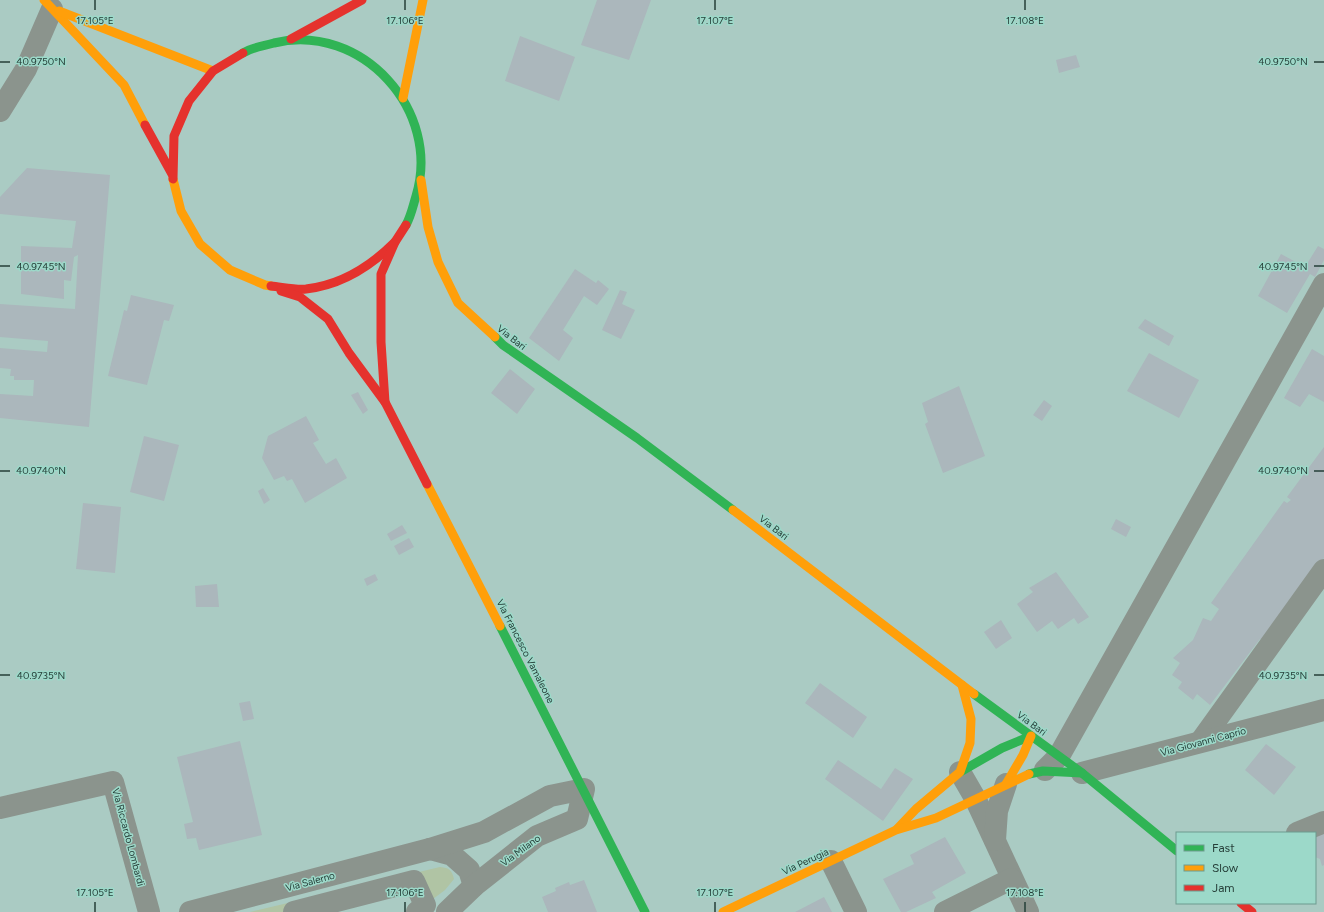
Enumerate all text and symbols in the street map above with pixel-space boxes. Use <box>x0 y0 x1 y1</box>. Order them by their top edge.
text: 17.105°E <box>76 14 114 27</box>
text: 17.106°E <box>386 14 424 27</box>
text: 17.107°E <box>696 14 734 27</box>
text: 17.108°E <box>1006 14 1044 27</box>
text: 40.9750°N <box>16 55 66 68</box>
text: 40.9750°N <box>1258 55 1308 68</box>
text: 40.9745°N <box>16 260 66 273</box>
text: 40.9745°N <box>1258 260 1308 273</box>
street label: Via Bari <box>494 322 529 353</box>
text: 40.9740°N <box>16 464 66 477</box>
text: 40.9740°N <box>1258 464 1308 477</box>
street label: Via Bari <box>756 512 791 543</box>
street label: Via Francesco Vamaleone <box>494 597 558 706</box>
text: 40.9735°N <box>17 669 65 682</box>
text: 40.9735°N <box>1259 669 1307 682</box>
street label: Via Bari <box>1014 708 1049 739</box>
street label: Via Giovanni Caprio <box>1159 724 1248 759</box>
street label: Via Riccardo Lombardi <box>109 787 148 888</box>
street label: Via Milano <box>498 831 543 869</box>
legend <box>1176 832 1316 904</box>
text: Fast <box>1212 841 1235 855</box>
street label: Via Perugia <box>780 845 831 878</box>
text: Slow <box>1212 861 1239 875</box>
street label: Via Salerno <box>284 869 336 894</box>
text: Jam <box>1212 881 1235 895</box>
text: 17.105°E <box>76 886 114 899</box>
text: 17.106°E <box>386 886 424 899</box>
text: 17.107°E <box>696 886 734 899</box>
text: 17.108°E <box>1006 886 1044 899</box>

